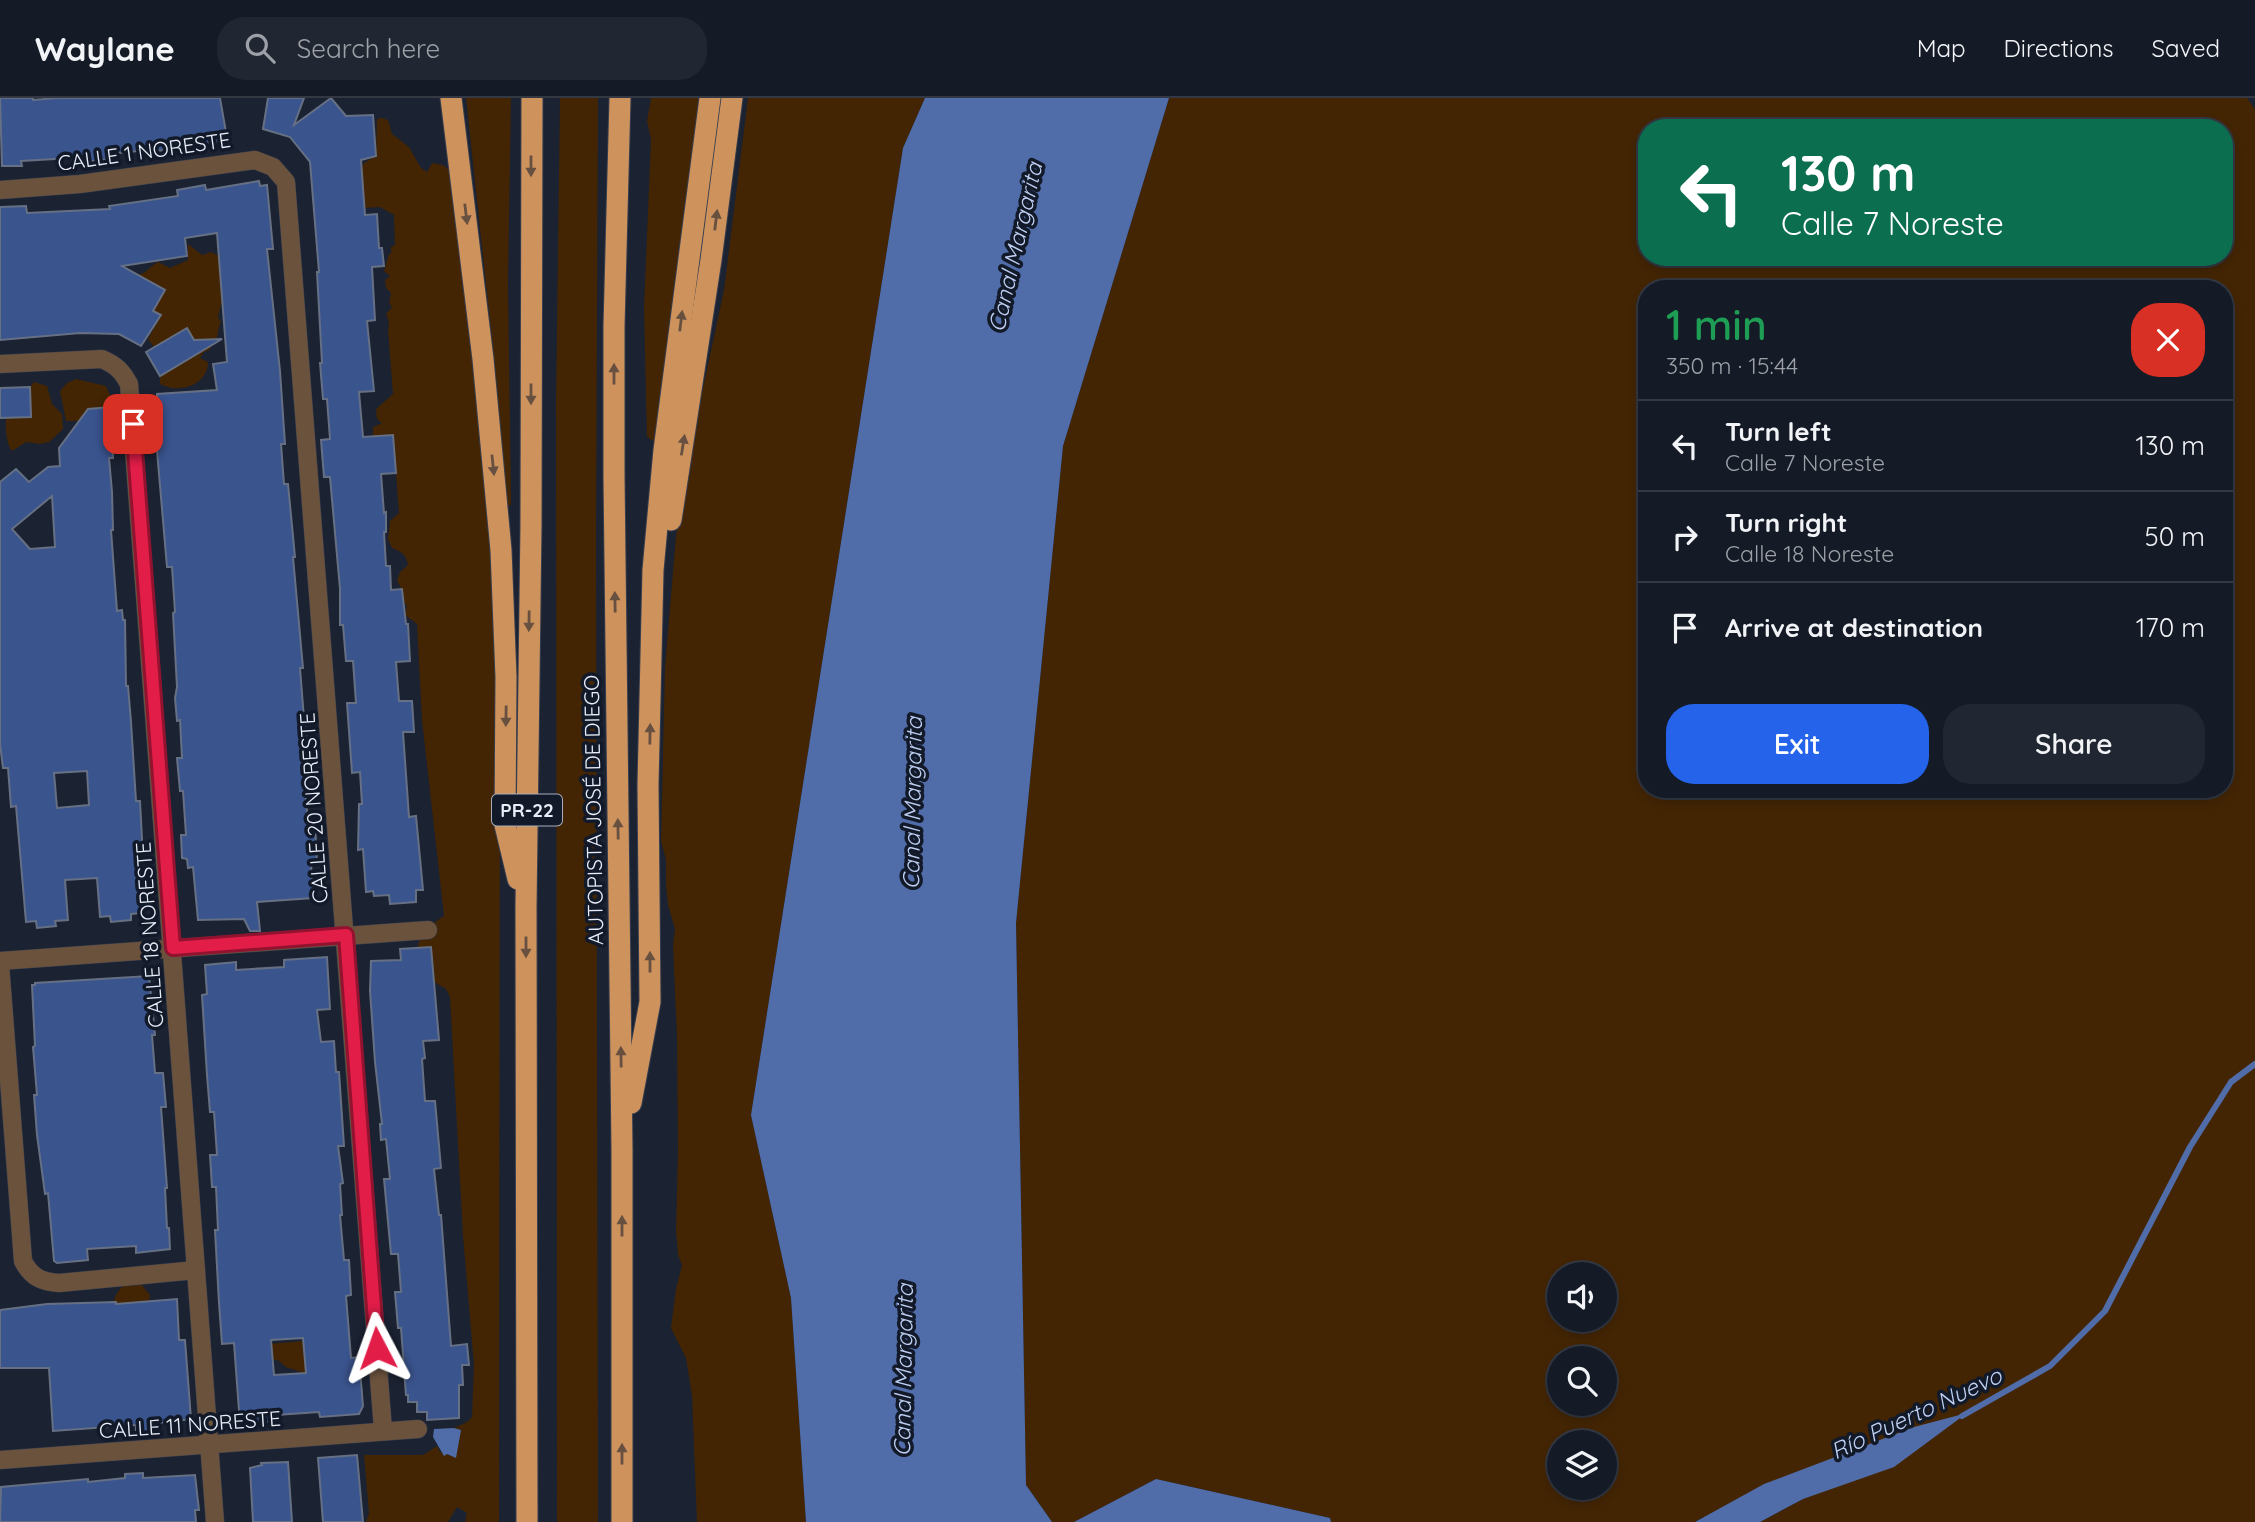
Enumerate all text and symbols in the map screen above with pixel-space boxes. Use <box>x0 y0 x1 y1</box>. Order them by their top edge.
search box <box>217 17 707 80</box>
text: Waylane <box>35 28 175 69</box>
icon: search <box>241 29 279 67</box>
text: Search here <box>297 32 440 65</box>
text: Map <box>1917 33 1966 63</box>
text: Directions <box>2004 33 2114 63</box>
text: Saved <box>2152 33 2220 63</box>
street label: CALLE 1 NORESTE <box>56 126 232 176</box>
text: 130 m <box>1781 142 1915 203</box>
icon: left <box>1666 147 1757 238</box>
one-way arrow <box>525 155 537 177</box>
water label: Canal Margarita <box>981 158 1049 335</box>
one-way arrow <box>461 203 472 225</box>
text: Calle 7 Noreste <box>1781 203 2004 243</box>
one-way arrow <box>711 209 722 231</box>
text: 1 min <box>1666 298 1767 351</box>
button: close <box>2131 303 2205 377</box>
one-way arrow <box>676 310 687 332</box>
text: 350 m · 15:44 <box>1666 351 1798 380</box>
one-way arrow <box>608 363 620 385</box>
one-way arrow <box>525 383 537 405</box>
pin <box>103 394 163 454</box>
icon: arrive <box>114 405 152 443</box>
text: Turn left <box>1725 415 1832 448</box>
icon: left <box>1666 427 1704 465</box>
text: 130 m <box>2135 429 2205 462</box>
one-way arrow <box>677 434 688 456</box>
text: Calle 7 Noreste <box>1725 448 1885 477</box>
one-way arrow <box>488 454 499 476</box>
text: Turn right <box>1725 506 1847 539</box>
icon: right <box>1666 518 1704 556</box>
text: 50 m <box>2145 520 2205 553</box>
text: Calle 18 Noreste <box>1725 539 1894 568</box>
one-way arrow <box>610 591 621 613</box>
icon: arrive <box>1666 609 1704 647</box>
one-way arrow <box>523 610 535 632</box>
text: Arrive at destination <box>1725 611 1983 644</box>
text: 170 m <box>2136 611 2205 644</box>
street label: AUTOPISTA JOSÉ DE DIEGO <box>578 675 608 945</box>
button: Exit <box>1666 704 1929 784</box>
button: Share <box>1943 704 2205 784</box>
one-way arrow <box>500 706 512 728</box>
street label: CALLE 20 NORESTE <box>293 712 333 904</box>
water label: Canal Margarita <box>896 715 928 890</box>
one-way arrow <box>644 723 655 745</box>
road number: PR-22 <box>492 794 562 825</box>
one-way arrow <box>612 818 624 840</box>
street label: CALLE 18 NORESTE <box>130 841 168 1029</box>
one-way arrow <box>520 936 532 958</box>
one-way arrow <box>644 950 656 972</box>
one-way arrow <box>615 1046 627 1068</box>
one-way arrow <box>616 1215 628 1237</box>
map controls <box>1547 1262 1617 1500</box>
button: sound <box>1547 1262 1617 1332</box>
water label: Canal Margarita <box>887 1282 919 1457</box>
position arrow <box>340 1311 414 1385</box>
button: search <box>1547 1346 1617 1416</box>
water label: Río Puerto Nuevo <box>1826 1360 2007 1465</box>
street label: CALLE 11 NORESTE <box>98 1405 282 1443</box>
button: layers <box>1547 1430 1617 1500</box>
one-way arrow <box>616 1443 628 1465</box>

